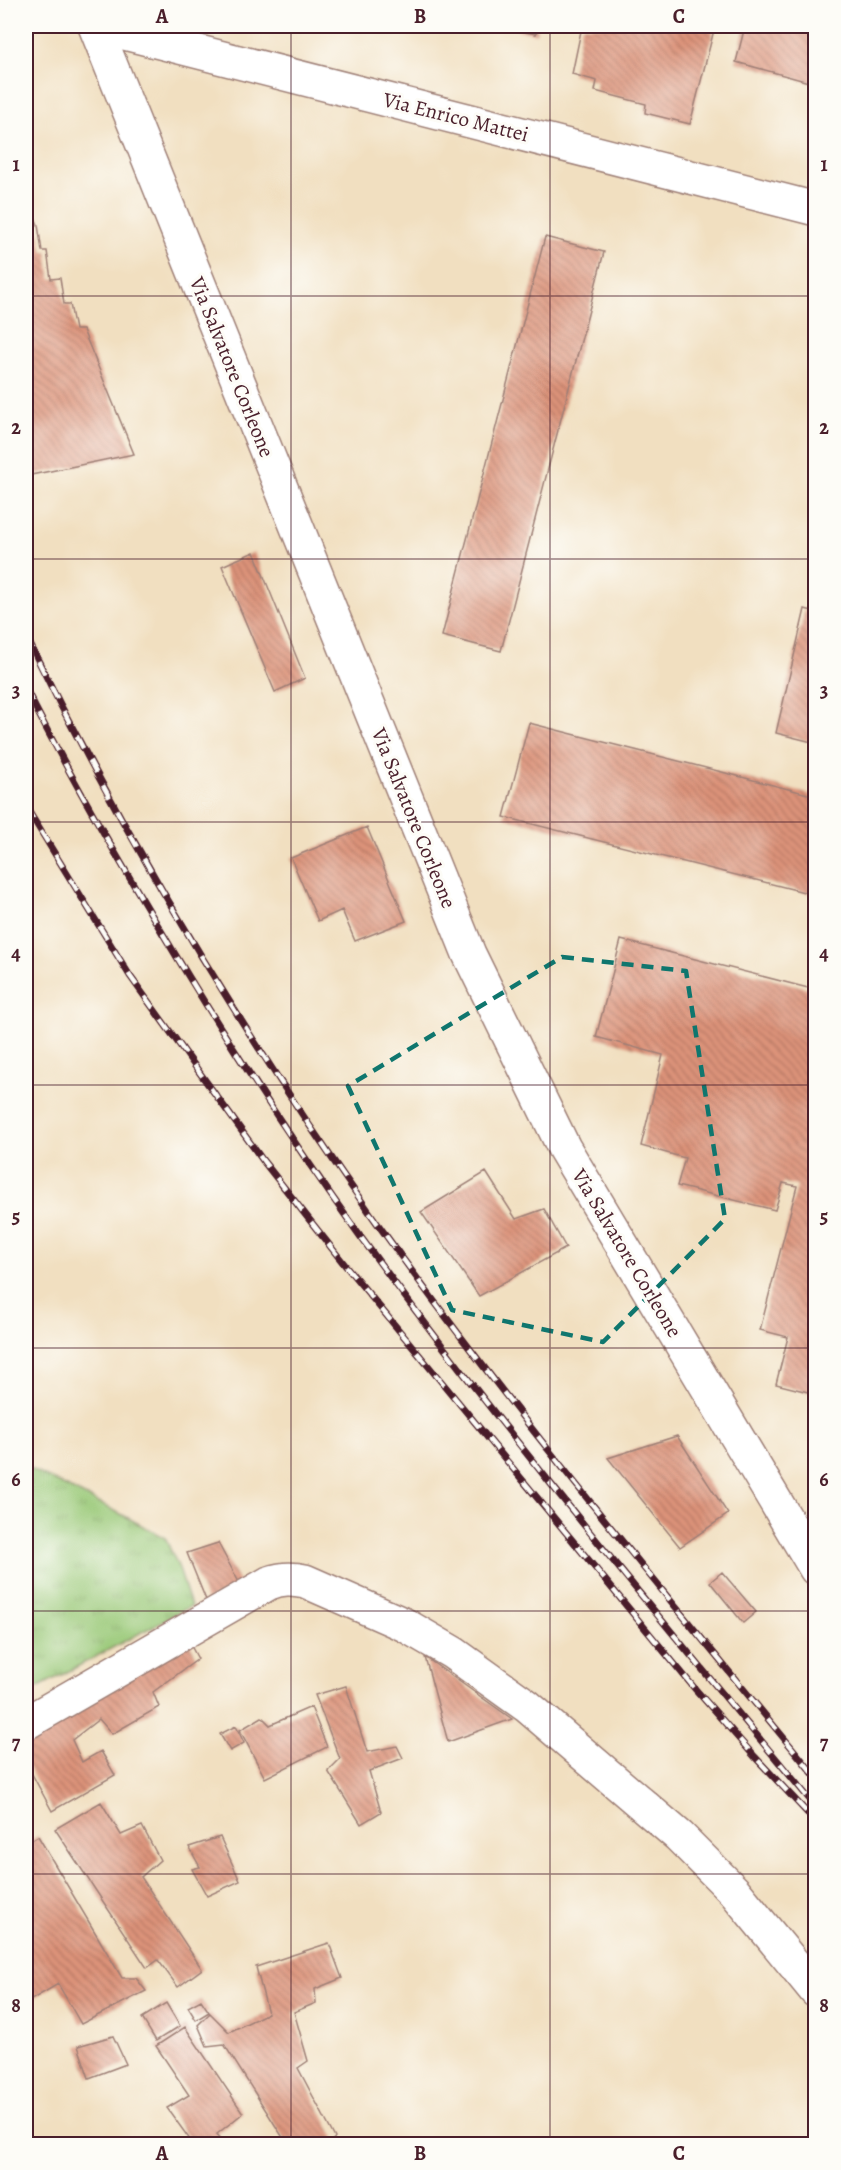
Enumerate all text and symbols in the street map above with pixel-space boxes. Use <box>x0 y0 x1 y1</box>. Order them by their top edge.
text: A <box>155 3 169 30</box>
text: B <box>414 3 426 30</box>
text: C <box>673 3 685 30</box>
street label: Via Enrico Mattei <box>379 85 532 149</box>
text: 1 <box>12 151 20 178</box>
text: 1 <box>820 151 828 178</box>
street label: Via Salvatore Corleone <box>183 272 281 461</box>
text: 2 <box>11 414 21 441</box>
text: 2 <box>819 414 829 441</box>
text: 3 <box>12 677 20 704</box>
text: 3 <box>820 677 828 704</box>
street label: Via Salvatore Corleone <box>365 723 463 912</box>
text: 4 <box>11 940 21 967</box>
text: 4 <box>819 940 829 967</box>
street label: Via Salvatore Corleone <box>565 1163 688 1343</box>
text: 5 <box>12 1203 20 1230</box>
text: 5 <box>820 1203 828 1230</box>
text: 6 <box>11 1466 21 1493</box>
text: 6 <box>819 1466 829 1493</box>
text: 7 <box>12 1729 21 1756</box>
text: 7 <box>820 1729 829 1756</box>
text: 8 <box>11 1992 21 2019</box>
text: 8 <box>819 1992 829 2019</box>
text: A <box>155 2140 169 2167</box>
text: B <box>414 2140 426 2167</box>
text: C <box>673 2140 685 2167</box>

